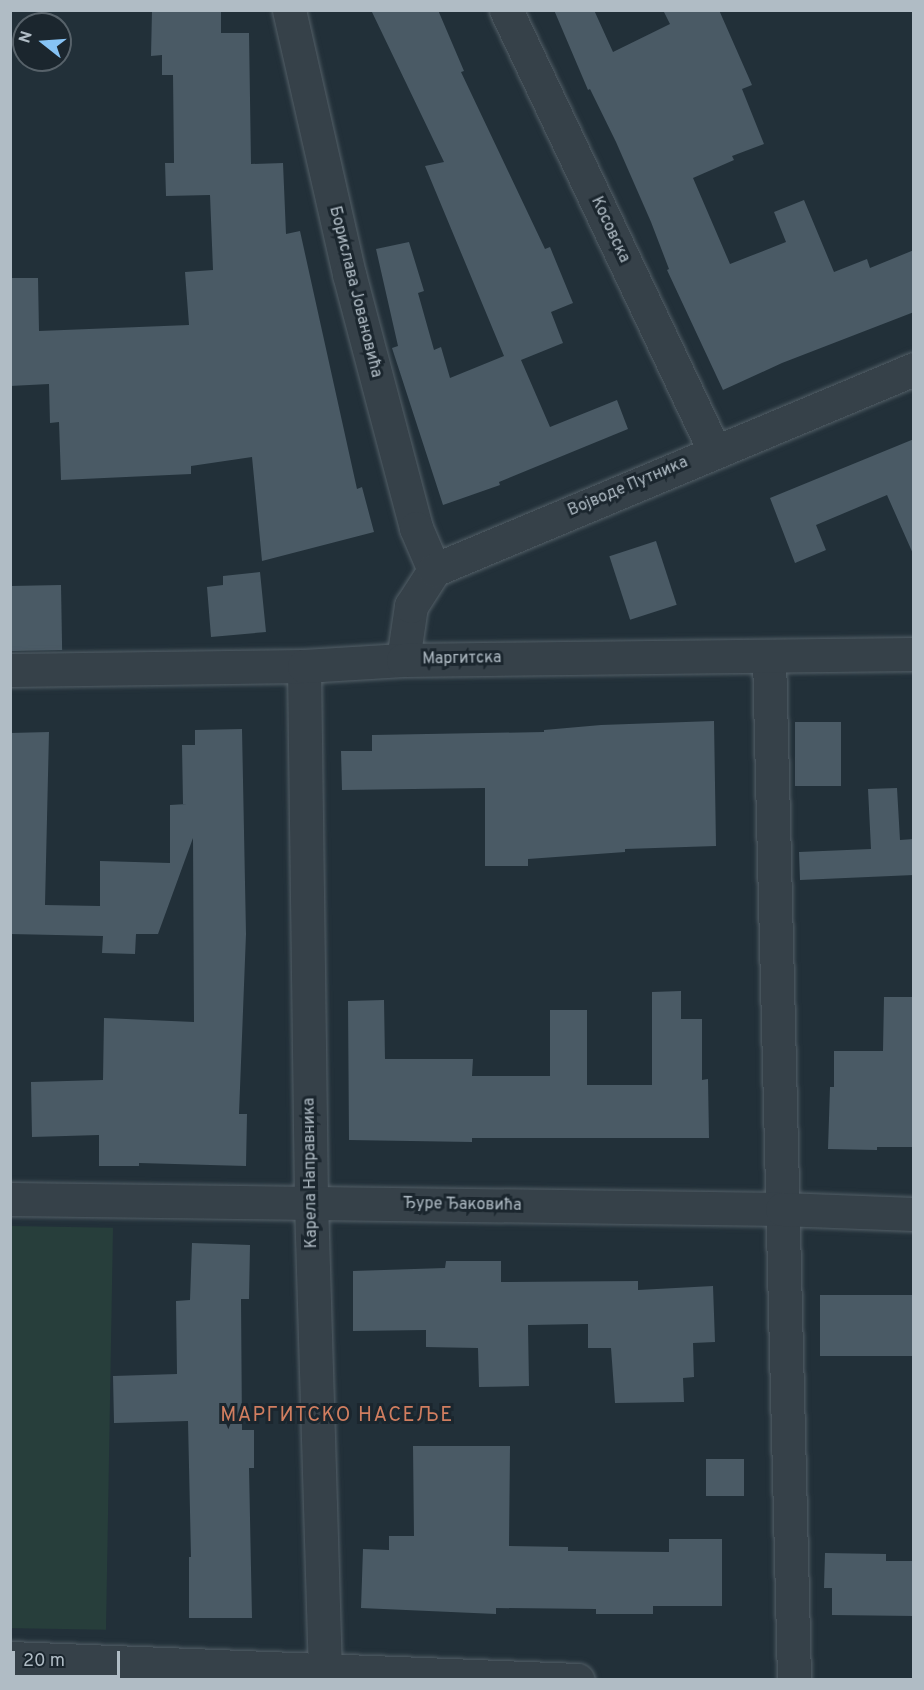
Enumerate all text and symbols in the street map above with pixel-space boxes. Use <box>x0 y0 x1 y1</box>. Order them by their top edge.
north arrow <box>12 12 72 72</box>
text: N <box>15 29 38 46</box>
street label: Косовска <box>586 194 634 266</box>
street label: Борислава Јовановића <box>324 204 386 380</box>
street label: Војводе Путника <box>565 453 691 521</box>
street label: Маргитска <box>422 649 502 669</box>
street label: Карела Направника <box>300 1097 322 1249</box>
street label: Ђуре Ђаковића <box>402 1194 522 1216</box>
district label: МАРГИТСКО НАСЕЉЕ <box>220 1404 454 1428</box>
scale bar <box>15 1639 123 1677</box>
text: 20 m <box>23 1650 65 1673</box>

